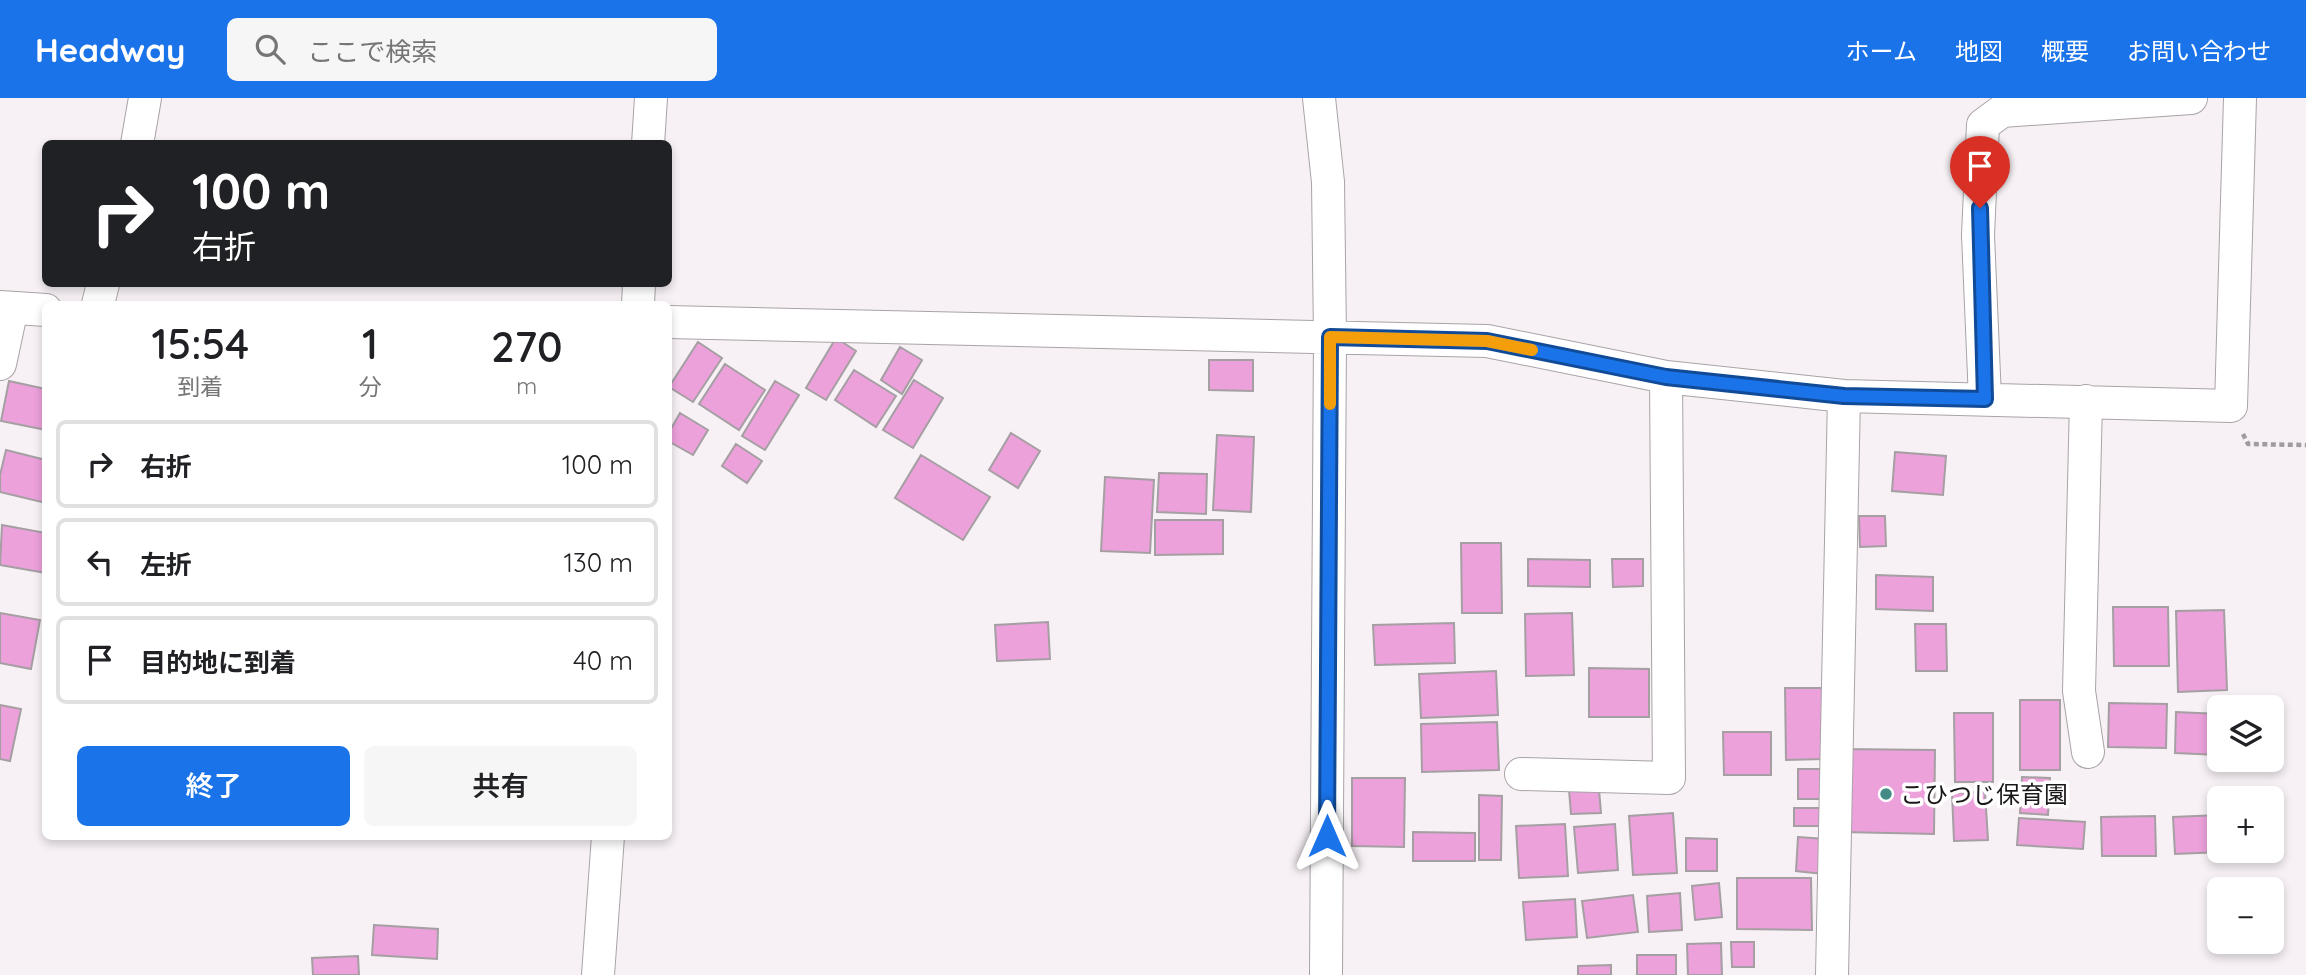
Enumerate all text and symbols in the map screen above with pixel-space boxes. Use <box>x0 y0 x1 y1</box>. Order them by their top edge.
search box <box>227 18 717 81</box>
text: Headway <box>35 29 185 70</box>
icon: search <box>251 30 289 68</box>
text: ここで検索 <box>307 35 437 68</box>
text: ホーム <box>1846 36 1917 66</box>
text: 地図 <box>1955 36 2003 66</box>
text: 概要 <box>2041 36 2089 66</box>
text: お問い合わせ <box>2127 36 2271 66</box>
pin <box>1950 136 2010 208</box>
icon: arrive <box>1961 147 1999 185</box>
text: 100 m <box>192 160 330 221</box>
icon: right <box>77 168 168 259</box>
text: 右折 <box>192 226 256 266</box>
text: 15:54 <box>151 317 249 370</box>
text: 1 <box>362 317 378 370</box>
text: 270 <box>491 320 563 373</box>
text: m <box>516 371 537 400</box>
text: 到着 <box>177 372 223 401</box>
text: 分 <box>359 372 382 401</box>
icon: right <box>81 445 119 483</box>
text: 100 m <box>562 448 633 481</box>
text: 右折 <box>140 450 192 483</box>
icon: left <box>81 543 119 581</box>
text: 130 m <box>563 546 633 579</box>
text: 左折 <box>140 548 192 581</box>
icon: arrive <box>81 641 119 679</box>
text: 40 m <box>573 644 633 677</box>
text: 目的地に到着 <box>140 646 296 679</box>
map controls <box>2207 695 2284 954</box>
button: layers <box>2207 695 2284 772</box>
button: 終了 <box>77 746 350 826</box>
button: 共有 <box>364 746 637 826</box>
place label: こひつじ保育園 <box>1900 779 2068 809</box>
marker: こひつじ保育園 <box>1878 786 1894 802</box>
button: + <box>2207 786 2284 863</box>
position arrow <box>1290 799 1364 873</box>
button: − <box>2207 877 2284 954</box>

